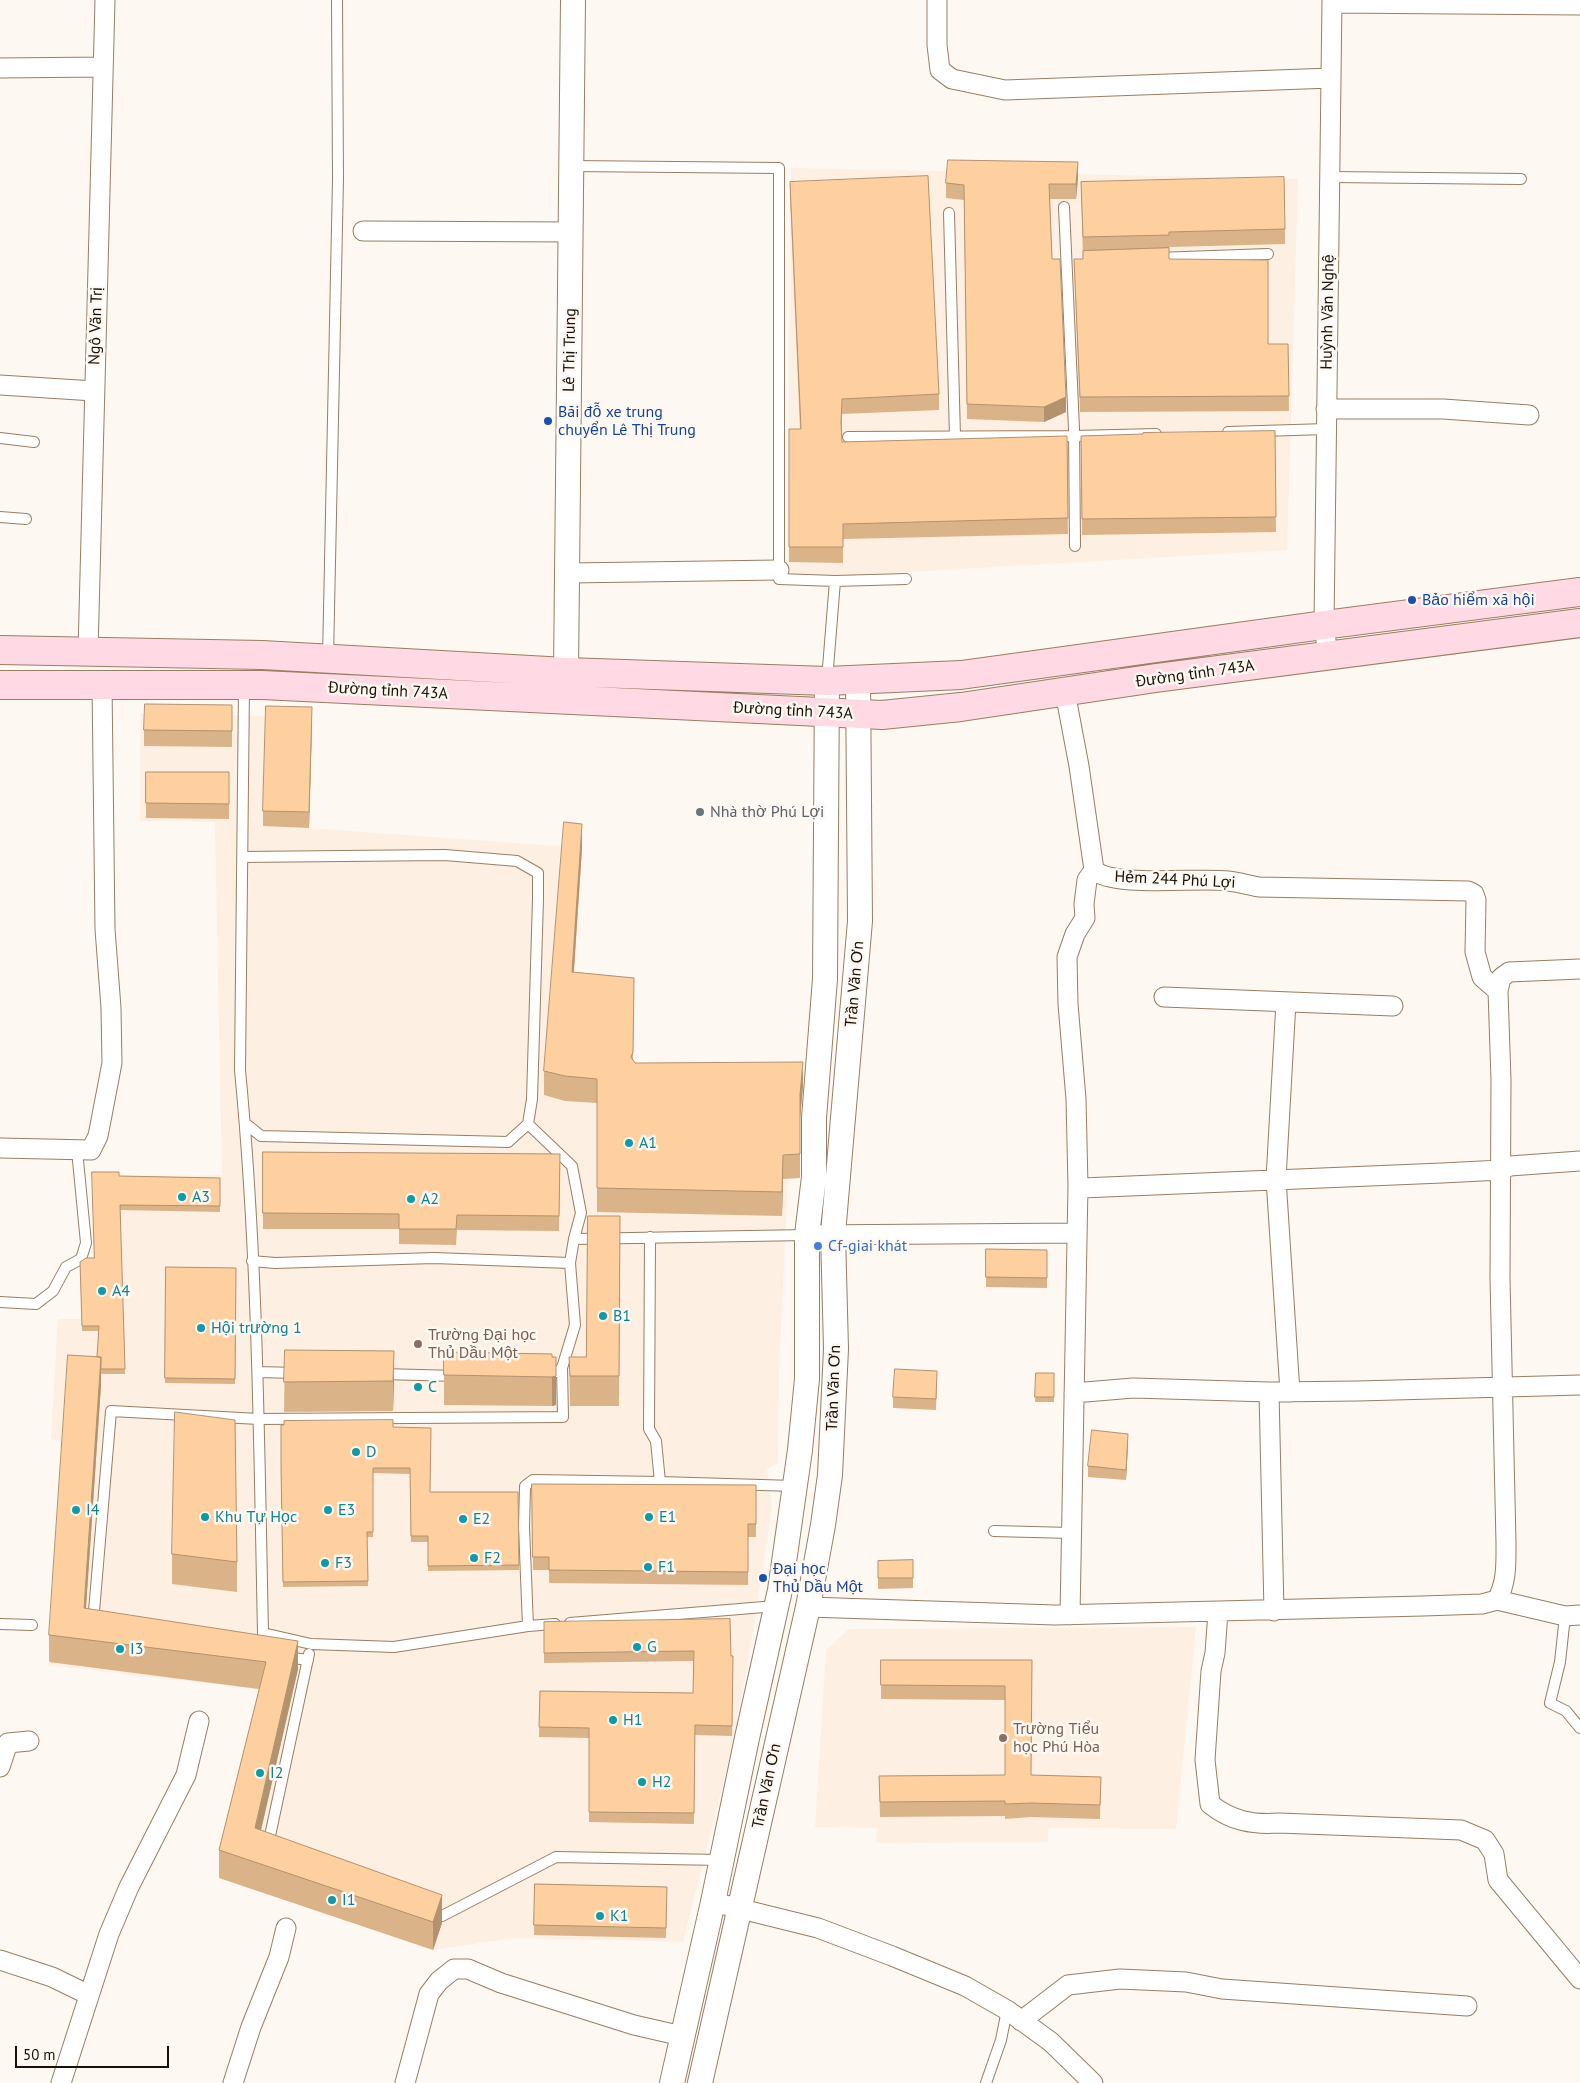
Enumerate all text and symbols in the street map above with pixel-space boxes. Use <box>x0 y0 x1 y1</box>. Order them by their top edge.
street label: Huỳnh Văn Nghệ <box>1317 254 1339 370</box>
street label: Ngô Văn Trị <box>85 287 107 365</box>
street label: Lê Thị Trung <box>560 308 580 392</box>
place label: Bãi đỗ xe trung chuyển Lê Thị Trung <box>558 402 696 440</box>
marker: Bãi đỗ xe trung chuyển Lê Thị Trung <box>542 415 554 427</box>
place label: Bảo hiểm xã hội <box>1422 590 1535 610</box>
marker: Bảo hiểm xã hội <box>1406 594 1418 606</box>
street label: Đường tỉnh 743A <box>1134 656 1256 692</box>
street label: Đường tỉnh 743A <box>328 678 448 704</box>
street label: Đường tỉnh 743A <box>733 698 853 724</box>
place label: Nhà thờ Phú Lợi <box>710 802 824 822</box>
marker: Nhà thờ Phú Lợi <box>694 806 706 818</box>
street label: Hẻm 244 Phú Lợi <box>1114 867 1236 893</box>
street label: Trần Văn Ơn <box>842 940 868 1028</box>
place label: A1 <box>639 1133 657 1153</box>
marker: A1 <box>623 1137 635 1149</box>
place label: A3 <box>192 1187 210 1207</box>
place label: A2 <box>421 1189 439 1209</box>
marker: A3 <box>176 1191 188 1203</box>
marker: A2 <box>405 1193 417 1205</box>
place label: Cf-giai khát <box>828 1236 907 1256</box>
marker: Cf-giai khát <box>812 1240 824 1252</box>
place label: A4 <box>112 1281 130 1301</box>
marker: A4 <box>96 1285 108 1297</box>
place label: B1 <box>613 1306 631 1326</box>
marker: B1 <box>597 1310 609 1322</box>
place label: Hội trường 1 <box>211 1318 302 1338</box>
marker: Hội trường 1 <box>195 1322 207 1334</box>
place label: Trường Đại học Thủ Dầu Một <box>428 1325 536 1363</box>
marker: Trường Đại học Thủ Dầu Một <box>412 1338 424 1350</box>
street label: Trần Văn Ơn <box>823 1345 845 1431</box>
place label: C <box>428 1377 437 1397</box>
marker: C <box>412 1381 424 1393</box>
place label: D <box>366 1442 376 1462</box>
marker: D <box>350 1446 362 1458</box>
place label: I4 <box>86 1500 99 1520</box>
place label: E3 <box>338 1500 355 1520</box>
marker: I4 <box>70 1504 82 1516</box>
marker: E3 <box>322 1504 334 1516</box>
place label: Khu Tự Học <box>215 1507 297 1527</box>
place label: E1 <box>659 1507 676 1527</box>
place label: E2 <box>473 1509 490 1529</box>
marker: Khu Tự Học <box>199 1511 211 1523</box>
marker: E1 <box>643 1511 655 1523</box>
marker: E2 <box>457 1513 469 1525</box>
place label: F2 <box>484 1548 501 1568</box>
marker: F2 <box>468 1552 480 1564</box>
place label: F3 <box>335 1553 352 1573</box>
marker: F3 <box>319 1557 331 1569</box>
place label: F1 <box>658 1557 675 1577</box>
place label: Đại học Thủ Dầu Một <box>773 1559 863 1597</box>
marker: F1 <box>642 1561 654 1573</box>
marker: Đại học Thủ Dầu Một <box>757 1572 769 1584</box>
place label: G <box>647 1637 657 1657</box>
place label: I3 <box>130 1639 143 1659</box>
marker: G <box>631 1641 643 1653</box>
marker: I3 <box>114 1643 126 1655</box>
place label: H1 <box>623 1710 642 1730</box>
marker: H1 <box>607 1714 619 1726</box>
place label: Trường Tiểu học Phú Hòa <box>1013 1719 1100 1757</box>
marker: Trường Tiểu học Phú Hòa <box>997 1732 1009 1744</box>
street label: Trần Văn Ơn <box>749 1742 785 1830</box>
place label: I2 <box>270 1763 283 1783</box>
marker: I2 <box>254 1767 266 1779</box>
place label: H2 <box>652 1772 671 1792</box>
marker: H2 <box>636 1776 648 1788</box>
place label: I1 <box>342 1890 355 1910</box>
marker: I1 <box>326 1894 338 1906</box>
place label: K1 <box>610 1906 628 1926</box>
marker: K1 <box>594 1910 606 1922</box>
scale bar <box>18 2036 171 2068</box>
text: 50 m <box>23 2045 56 2064</box>

